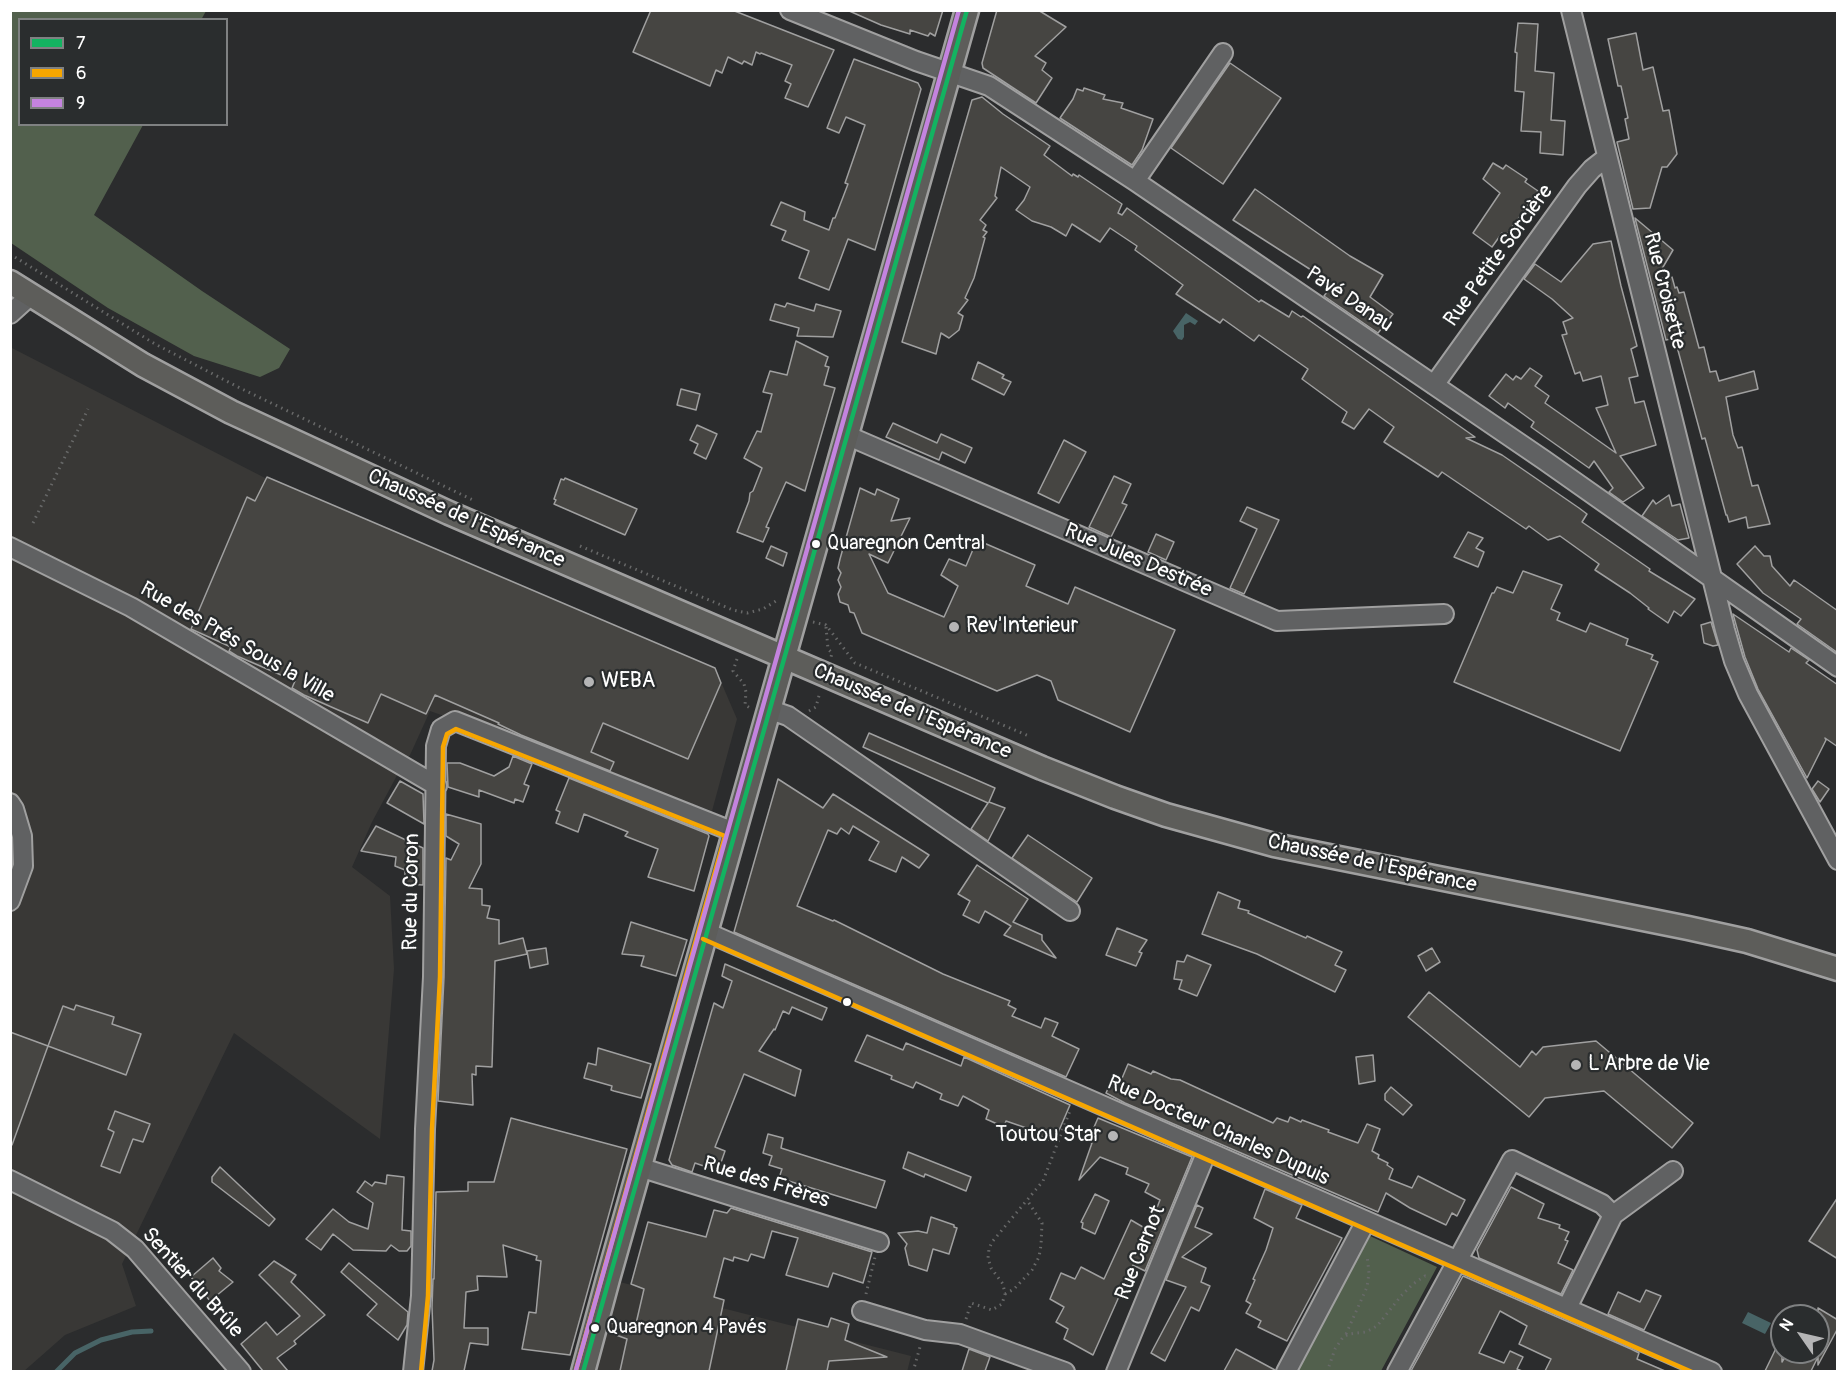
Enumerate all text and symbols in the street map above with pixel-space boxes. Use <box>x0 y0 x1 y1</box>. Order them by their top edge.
legend <box>18 18 228 126</box>
text: 7 <box>76 32 86 55</box>
text: 6 <box>76 62 86 85</box>
text: 9 <box>76 92 85 115</box>
street label: Rue Petite Sorcière <box>1439 180 1559 332</box>
street label: Rue Croisette <box>1637 230 1691 352</box>
street label: Pavé Danau <box>1301 262 1397 338</box>
street label: Chaussée de l'Espérance <box>364 464 568 574</box>
street label: Rue Jules Destrée <box>1060 519 1216 603</box>
place label: Quaregnon Central <box>827 532 985 556</box>
marker: Quaregnon Central <box>810 538 822 550</box>
street label: Rue des Prés Sous la Ville <box>135 577 339 709</box>
place label: Rev'Interieur <box>966 614 1078 640</box>
marker: Rev'Interieur <box>947 620 961 634</box>
street label: Chaussée de l'Espérance <box>809 659 1015 765</box>
place label: WEBA <box>601 669 655 695</box>
marker: WEBA <box>582 675 596 689</box>
street label: Chaussée de l'Espérance <box>1265 830 1479 898</box>
street label: Rue du Coron <box>398 833 426 951</box>
unlabelled marker <box>841 996 853 1008</box>
place label: L'Arbre de Vie <box>1588 1052 1710 1078</box>
marker: L'Arbre de Vie <box>1569 1058 1583 1072</box>
street label: Rue Docteur Charles Dupuis <box>1103 1071 1333 1191</box>
place label: Toutou Star <box>996 1123 1101 1149</box>
marker: Toutou Star <box>1106 1129 1120 1143</box>
street label: Rue des Frères <box>700 1152 832 1214</box>
street label: Rue Carnot <box>1111 1202 1171 1304</box>
street label: Sentier du Brûle <box>136 1223 248 1343</box>
north arrow <box>1770 1304 1830 1364</box>
text: N <box>1775 1315 1798 1335</box>
place label: Quaregnon 4 Pavés <box>606 1316 766 1340</box>
marker: Quaregnon 4 Pavés <box>589 1322 601 1334</box>

